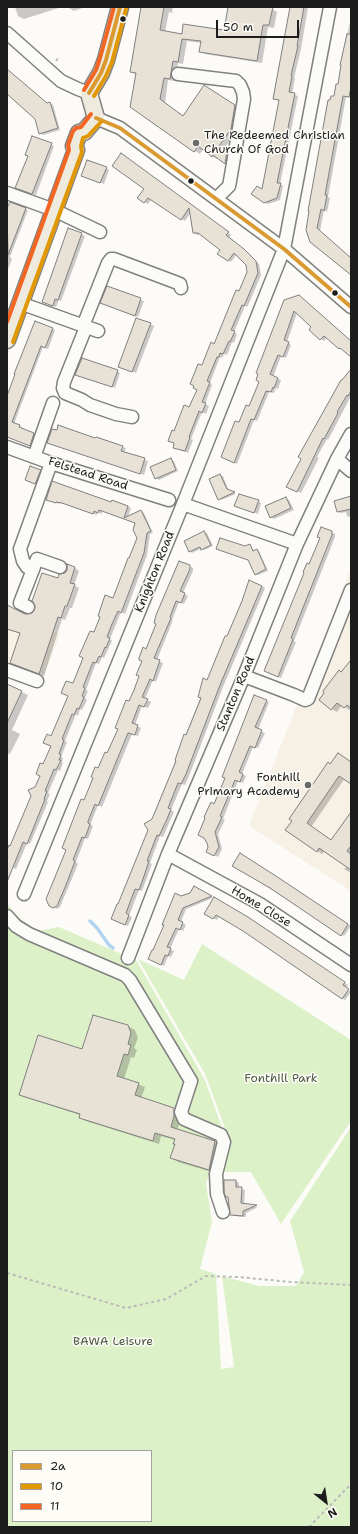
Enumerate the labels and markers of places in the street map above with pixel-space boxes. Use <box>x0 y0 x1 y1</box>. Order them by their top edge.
unlabelled marker <box>118 14 128 24</box>
place label: The Redeemed Christian Church Of God <box>204 129 345 157</box>
marker: The Redeemed Christian Church Of God <box>191 138 201 148</box>
unlabelled marker <box>186 176 196 186</box>
unlabelled marker <box>330 288 340 298</box>
place label: Fonthill Primary Academy <box>198 771 300 799</box>
marker: Fonthill Primary Academy <box>303 780 313 790</box>

